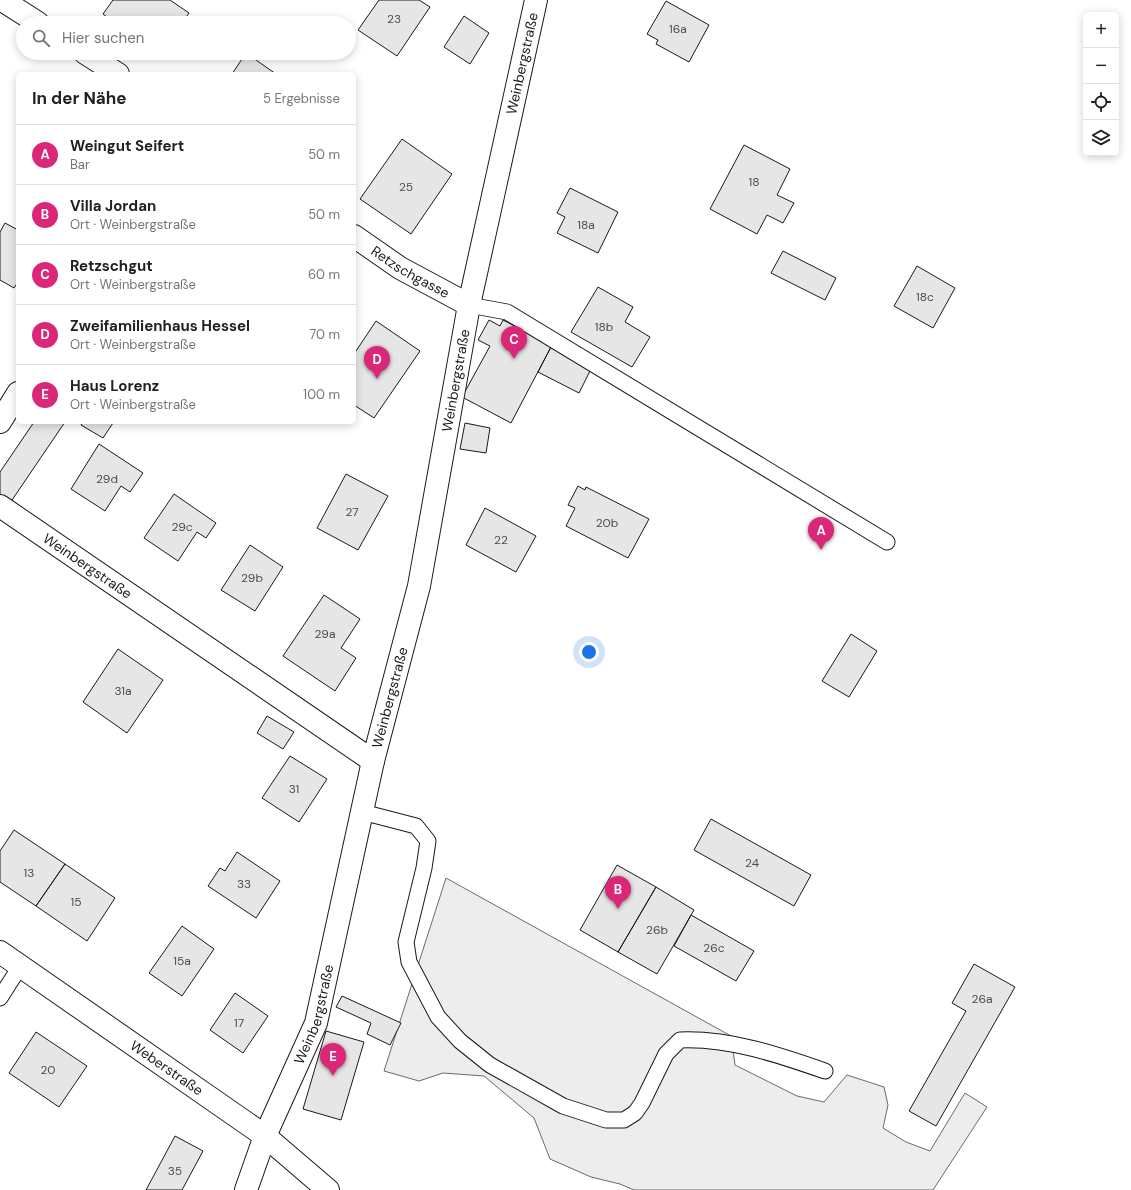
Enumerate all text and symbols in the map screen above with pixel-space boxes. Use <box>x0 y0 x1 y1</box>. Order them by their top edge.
house number: 23 <box>387 11 401 27</box>
street label: Weinbergstraße <box>502 11 542 116</box>
map controls <box>1083 12 1119 156</box>
button: + <box>1083 12 1119 48</box>
search box <box>16 16 356 60</box>
house number: 16a <box>669 21 687 37</box>
icon: search <box>30 27 52 49</box>
text: Hier suchen <box>62 28 144 48</box>
button: − <box>1083 48 1119 84</box>
button: locate <box>1083 84 1119 120</box>
text: In der Nähe <box>32 87 127 109</box>
text: 5 Ergebnisse <box>263 90 340 107</box>
button: layers <box>1083 120 1119 156</box>
text: Weingut Seifert <box>70 136 184 156</box>
text: A <box>40 146 50 163</box>
text: 50 m <box>308 146 340 163</box>
text: Bar <box>70 156 90 173</box>
house number: 18 <box>748 174 760 190</box>
house number: 25 <box>399 179 413 195</box>
text: Villa Jordan <box>70 196 156 216</box>
text: B <box>41 206 49 223</box>
text: 50 m <box>308 206 340 223</box>
text: Ort · Weinbergstraße <box>70 216 196 233</box>
house number: 18a <box>577 217 595 233</box>
street label: Retzschgasse <box>368 242 453 302</box>
text: Retzschgut <box>70 256 153 276</box>
text: C <box>40 266 50 283</box>
text: 60 m <box>308 266 340 283</box>
text: Ort · Weinbergstraße <box>70 276 196 293</box>
house number: 18c <box>916 289 934 305</box>
text: Zweifamilienhaus Hessel <box>70 316 250 336</box>
house number: 18b <box>595 319 613 335</box>
text: D <box>40 326 50 343</box>
text: 70 m <box>309 326 340 343</box>
pin: C <box>501 326 527 359</box>
street label: Weinbergstraße <box>438 328 474 433</box>
text: Ort · Weinbergstraße <box>70 336 196 353</box>
pin: D <box>364 346 390 379</box>
text: Haus Lorenz <box>70 376 159 396</box>
text: E <box>41 386 49 403</box>
text: 100 m <box>303 386 340 403</box>
text: Ort · Weinbergstraße <box>70 396 196 413</box>
house number: 29d <box>96 471 118 487</box>
house number: 27 <box>345 504 359 520</box>
house number: 20b <box>596 515 618 531</box>
pin: A <box>808 517 834 550</box>
house number: 29c <box>171 519 193 535</box>
street label: Weinbergstraße <box>40 529 135 603</box>
house number: 22 <box>494 532 508 548</box>
house number: 29b <box>241 570 263 586</box>
house number: 29a <box>315 626 335 642</box>
your location <box>579 642 599 662</box>
street label: Weinbergstraße <box>368 645 412 750</box>
house number: 31a <box>114 683 132 699</box>
house number: 31 <box>289 781 299 797</box>
house number: 24 <box>745 855 759 871</box>
house number: 13 <box>24 865 34 881</box>
house number: 33 <box>237 876 251 892</box>
pin: B <box>605 876 631 909</box>
house number: 15 <box>70 894 82 910</box>
house number: 26b <box>646 922 668 938</box>
house number: 26c <box>703 940 725 956</box>
house number: 15a <box>173 953 191 969</box>
street label: Weinbergstraße <box>290 963 337 1067</box>
house number: 26a <box>972 991 992 1007</box>
house number: 17 <box>234 1015 244 1031</box>
street label: Weberstraße <box>127 1036 207 1099</box>
pin: E <box>320 1043 346 1076</box>
house number: 20 <box>40 1062 56 1078</box>
house number: 35 <box>168 1163 182 1179</box>

